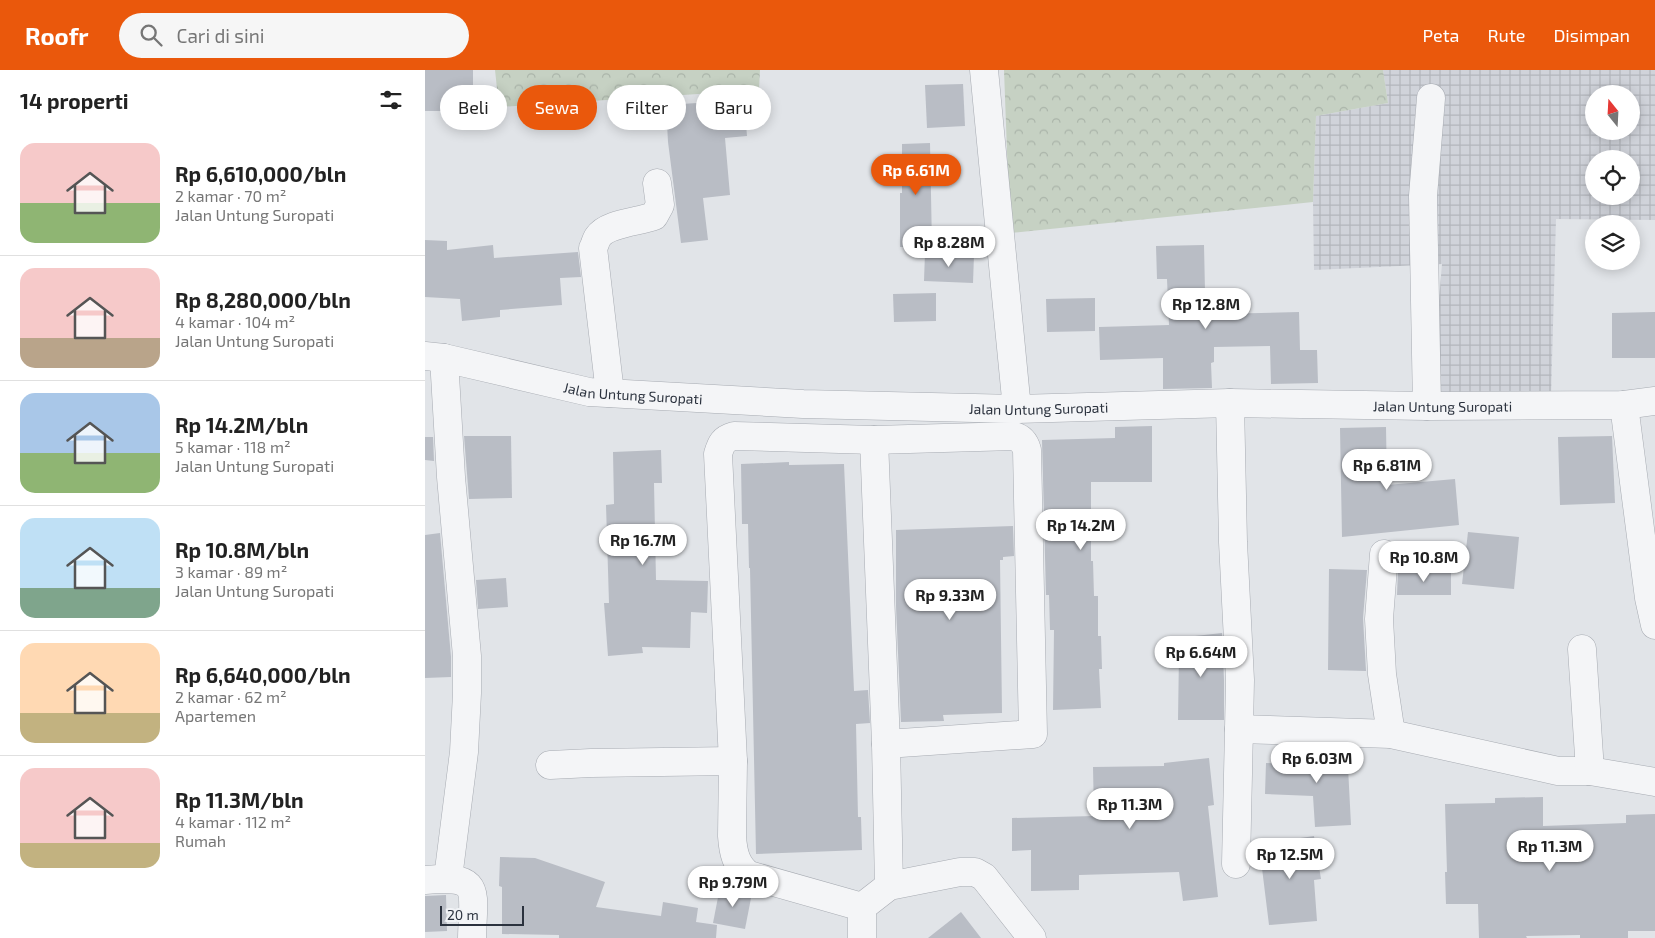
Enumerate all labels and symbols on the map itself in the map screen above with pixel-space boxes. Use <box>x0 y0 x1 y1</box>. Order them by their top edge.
north arrow <box>1585 85 1640 140</box>
pin: Rp 6.61M <box>864 154 968 196</box>
pin: Rp 8.28M <box>897 226 1001 268</box>
pin: Rp 12.8M <box>1154 288 1258 330</box>
street label: Jalan Untung Suropati <box>562 378 703 407</box>
street label: Jalan Untung Suropati <box>1373 397 1512 415</box>
street label: Jalan Untung Suropati <box>969 398 1108 418</box>
pin: Rp 6.81M <box>1335 448 1439 491</box>
pin: Rp 14.2M <box>1029 508 1133 551</box>
pin: Rp 16.7M <box>591 524 695 566</box>
pin: Rp 10.8M <box>1372 540 1476 583</box>
pin: Rp 9.33M <box>898 578 1002 621</box>
pin: Rp 6.64M <box>1149 636 1253 678</box>
pin: Rp 6.03M <box>1265 742 1369 784</box>
pin: Rp 11.3M <box>1078 788 1182 830</box>
pin: Rp 11.3M <box>1498 830 1602 872</box>
pin: Rp 12.5M <box>1238 838 1342 880</box>
pin: Rp 9.79M <box>681 866 785 908</box>
scale bar <box>440 903 524 926</box>

